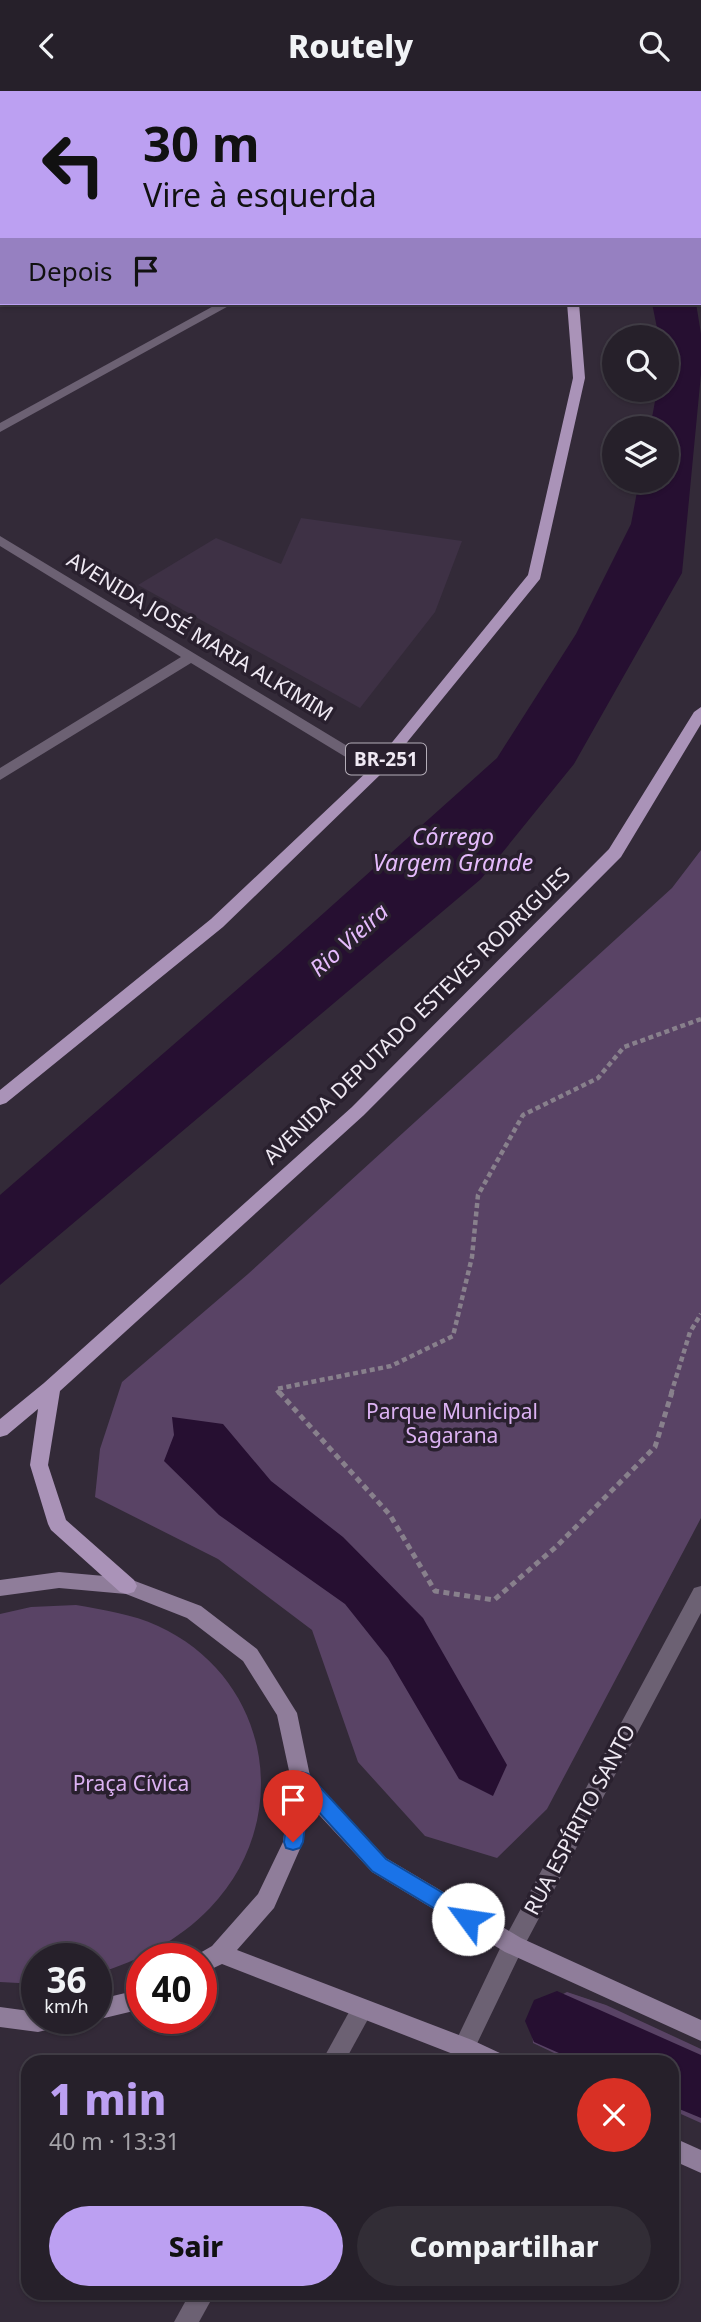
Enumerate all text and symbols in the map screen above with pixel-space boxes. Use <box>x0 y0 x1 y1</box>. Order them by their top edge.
text: Routely <box>288 24 413 67</box>
icon: back <box>28 27 66 65</box>
icon: search <box>635 27 673 65</box>
text: 30 m <box>143 110 260 176</box>
icon: left <box>28 119 119 210</box>
text: Vire à esquerda <box>143 173 377 216</box>
icon: arrive <box>127 252 165 290</box>
text: Depois <box>28 253 113 289</box>
map controls <box>602 325 679 493</box>
button: search <box>602 325 679 402</box>
button: layers <box>602 416 679 493</box>
street label: AVENIDA JOSÉ MARIA ALKIMIM <box>62 545 339 727</box>
road number: BR-251 <box>346 743 426 775</box>
water label: Córrego Vargem Grande <box>373 820 533 878</box>
street label: AVENIDA DEPUTADO ESTEVES RODRIGUES <box>257 861 576 1170</box>
water label: Rio Vieira <box>302 895 395 983</box>
park label: Parque Municipal Sagarana <box>366 1397 538 1449</box>
street label: RUA ESPÍRITO SANTO <box>517 1719 641 1920</box>
park label: Praça Cívica <box>73 1769 189 1797</box>
pin <box>263 1770 323 1842</box>
icon: arrive <box>274 1781 312 1819</box>
position arrow <box>431 1882 505 1956</box>
speed limit sign: 40 <box>126 1943 217 2034</box>
text: 36 <box>46 1956 87 2003</box>
text: km/h <box>44 1994 89 2018</box>
text: 1 min <box>49 2070 166 2127</box>
button: close <box>577 2078 651 2152</box>
text: 40 m · 13:31 <box>49 2125 180 2157</box>
button: Sair <box>49 2206 343 2286</box>
button: Compartilhar <box>357 2206 651 2286</box>

